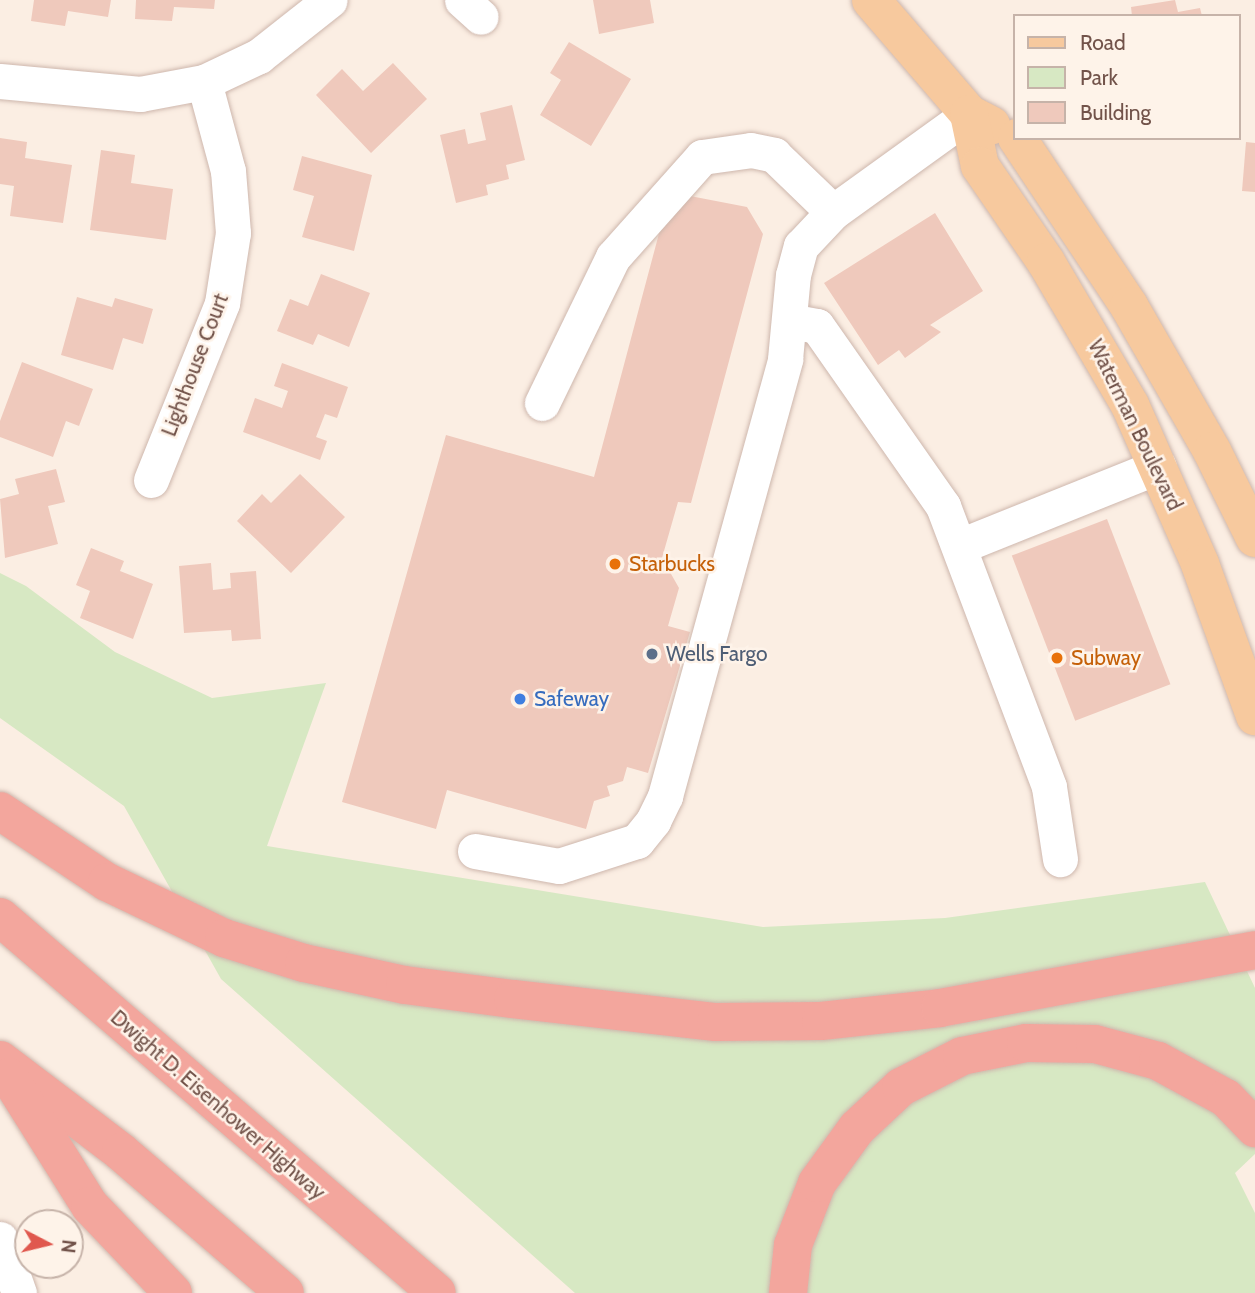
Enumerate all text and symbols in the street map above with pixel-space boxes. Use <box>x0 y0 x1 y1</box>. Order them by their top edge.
legend <box>1014 14 1241 140</box>
text: Road <box>1080 30 1126 55</box>
text: Park <box>1080 65 1118 90</box>
text: Building <box>1080 100 1151 125</box>
street label: Lighthouse Court <box>156 290 234 440</box>
street label: Waterman Boulevard <box>1083 335 1187 515</box>
place label: Starbucks <box>629 551 715 577</box>
marker: Starbucks <box>607 556 623 572</box>
place label: Wells Fargo <box>666 641 768 667</box>
place label: Subway <box>1071 645 1141 671</box>
marker: Wells Fargo <box>644 646 660 662</box>
marker: Subway <box>1049 650 1065 666</box>
place label: Safeway <box>534 686 609 712</box>
marker: Safeway <box>512 691 528 707</box>
street label: Dwight D. Eisenhower Highway <box>105 1005 331 1205</box>
north arrow <box>14 1209 84 1279</box>
text: N <box>56 1238 81 1254</box>

